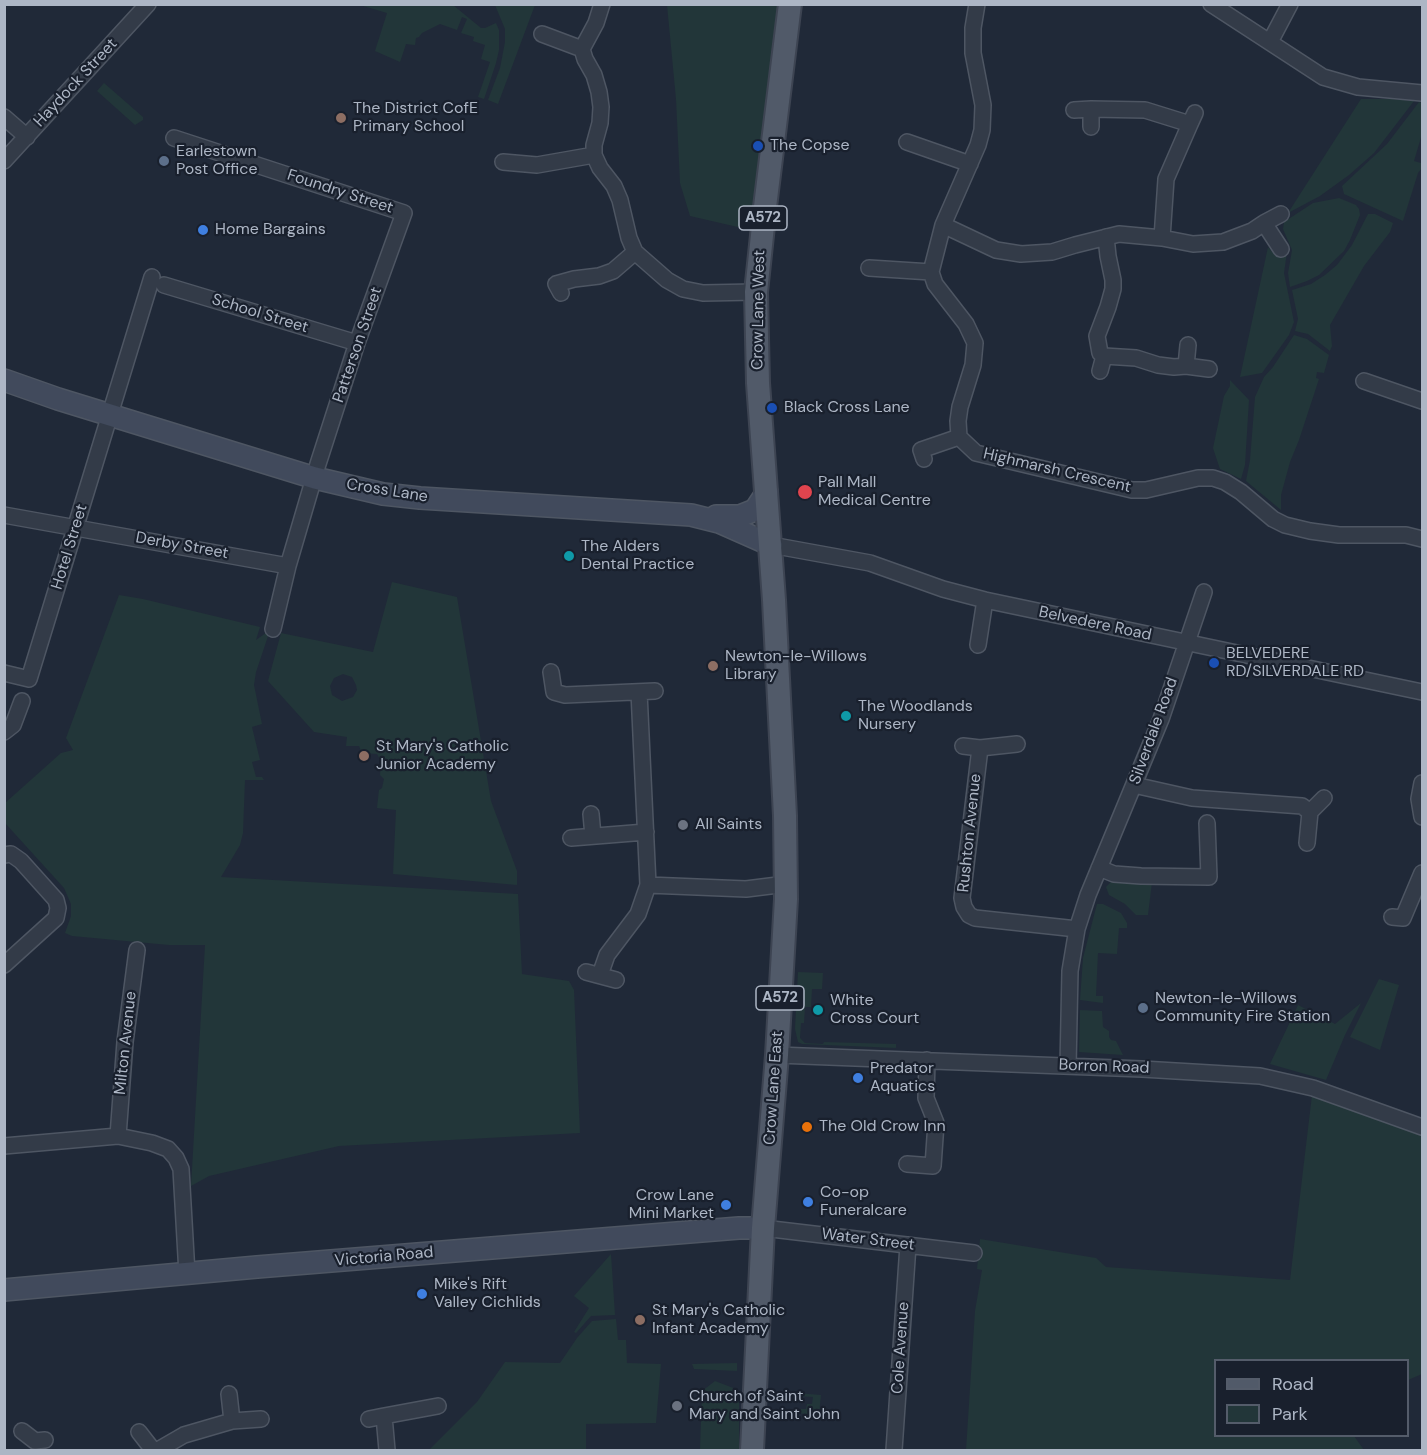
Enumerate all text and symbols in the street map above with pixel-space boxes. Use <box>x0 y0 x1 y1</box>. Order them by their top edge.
street label: Haydock Street <box>30 35 122 131</box>
place label: The District CofE Primary School <box>353 99 478 137</box>
marker: The District CofE Primary School <box>334 111 348 125</box>
place label: The Copse <box>770 136 850 156</box>
marker: The Copse <box>751 139 765 153</box>
place label: Earlestown Post Office <box>176 142 258 180</box>
marker: Earlestown Post Office <box>157 154 171 168</box>
street label: Foundry Street <box>284 166 396 218</box>
road number: A572 <box>739 206 787 230</box>
place label: Home Bargains <box>215 220 326 240</box>
marker: Home Bargains <box>196 223 210 237</box>
street label: Crow Lane West <box>748 250 770 370</box>
street label: Patterson Street <box>329 285 387 405</box>
street label: School Street <box>209 290 311 338</box>
place label: Black Cross Lane <box>784 398 910 418</box>
marker: Black Cross Lane <box>765 401 779 415</box>
street label: Highmarsh Crescent <box>981 445 1133 497</box>
place label: Pall Mall Medical Centre <box>818 473 931 511</box>
street label: Cross Lane <box>345 475 429 507</box>
marker: Pall Mall Medical Centre <box>796 483 814 501</box>
street label: Hotel Street <box>48 502 92 592</box>
street label: Derby Street <box>134 528 230 564</box>
place label: The Alders Dental Practice <box>581 537 694 575</box>
marker: The Alders Dental Practice <box>562 549 576 563</box>
street label: Belvedere Road <box>1037 603 1153 645</box>
place label: BELVEDERE RD/SILVERDALE RD <box>1226 644 1364 682</box>
place label: Newton-le-Willows Library <box>725 647 867 685</box>
marker: BELVEDERE RD/SILVERDALE RD <box>1207 656 1221 670</box>
marker: Newton-le-Willows Library <box>706 659 720 673</box>
street label: Silverdale Road <box>1126 675 1182 787</box>
place label: The Woodlands Nursery <box>858 697 973 735</box>
marker: The Woodlands Nursery <box>839 709 853 723</box>
place label: St Mary's Catholic Junior Academy <box>376 737 509 775</box>
marker: St Mary's Catholic Junior Academy <box>357 749 371 763</box>
street label: Rushton Avenue <box>954 773 986 893</box>
place label: All Saints <box>695 815 762 835</box>
marker: All Saints <box>676 818 690 832</box>
road number: A572 <box>756 986 804 1010</box>
place label: Newton-le-Willows Community Fire Station <box>1155 989 1330 1027</box>
street label: Milton Avenue <box>111 990 141 1096</box>
place label: White Cross Court <box>830 991 919 1029</box>
marker: Newton-le-Willows Community Fire Station <box>1136 1001 1150 1015</box>
marker: White Cross Court <box>811 1003 825 1017</box>
street label: Crow Lane East <box>760 1030 788 1146</box>
street label: Borron Road <box>1058 1056 1150 1078</box>
place label: Predator Aquatics <box>870 1059 935 1097</box>
marker: Predator Aquatics <box>851 1071 865 1085</box>
place label: The Old Crow Inn <box>819 1117 946 1137</box>
marker: The Old Crow Inn <box>800 1120 814 1134</box>
place label: Co-op Funeralcare <box>820 1183 907 1221</box>
place label: Crow Lane Mini Market <box>629 1186 714 1224</box>
marker: Co-op Funeralcare <box>801 1195 815 1209</box>
marker: Crow Lane Mini Market <box>719 1198 733 1212</box>
street label: Water Street <box>820 1225 916 1255</box>
street label: Victoria Road <box>334 1243 434 1271</box>
place label: Mike's Rift Valley Cichlids <box>434 1275 541 1313</box>
marker: Mike's Rift Valley Cichlids <box>415 1287 429 1301</box>
place label: St Mary's Catholic Infant Academy <box>652 1301 785 1339</box>
street label: Cole Avenue <box>888 1301 914 1395</box>
marker: St Mary's Catholic Infant Academy <box>633 1313 647 1327</box>
legend <box>1214 1359 1409 1437</box>
text: Road <box>1272 1372 1314 1396</box>
place label: Church of Saint Mary and Saint John <box>689 1387 840 1425</box>
marker: Church of Saint Mary and Saint John <box>670 1399 684 1413</box>
text: Park <box>1272 1402 1308 1426</box>

